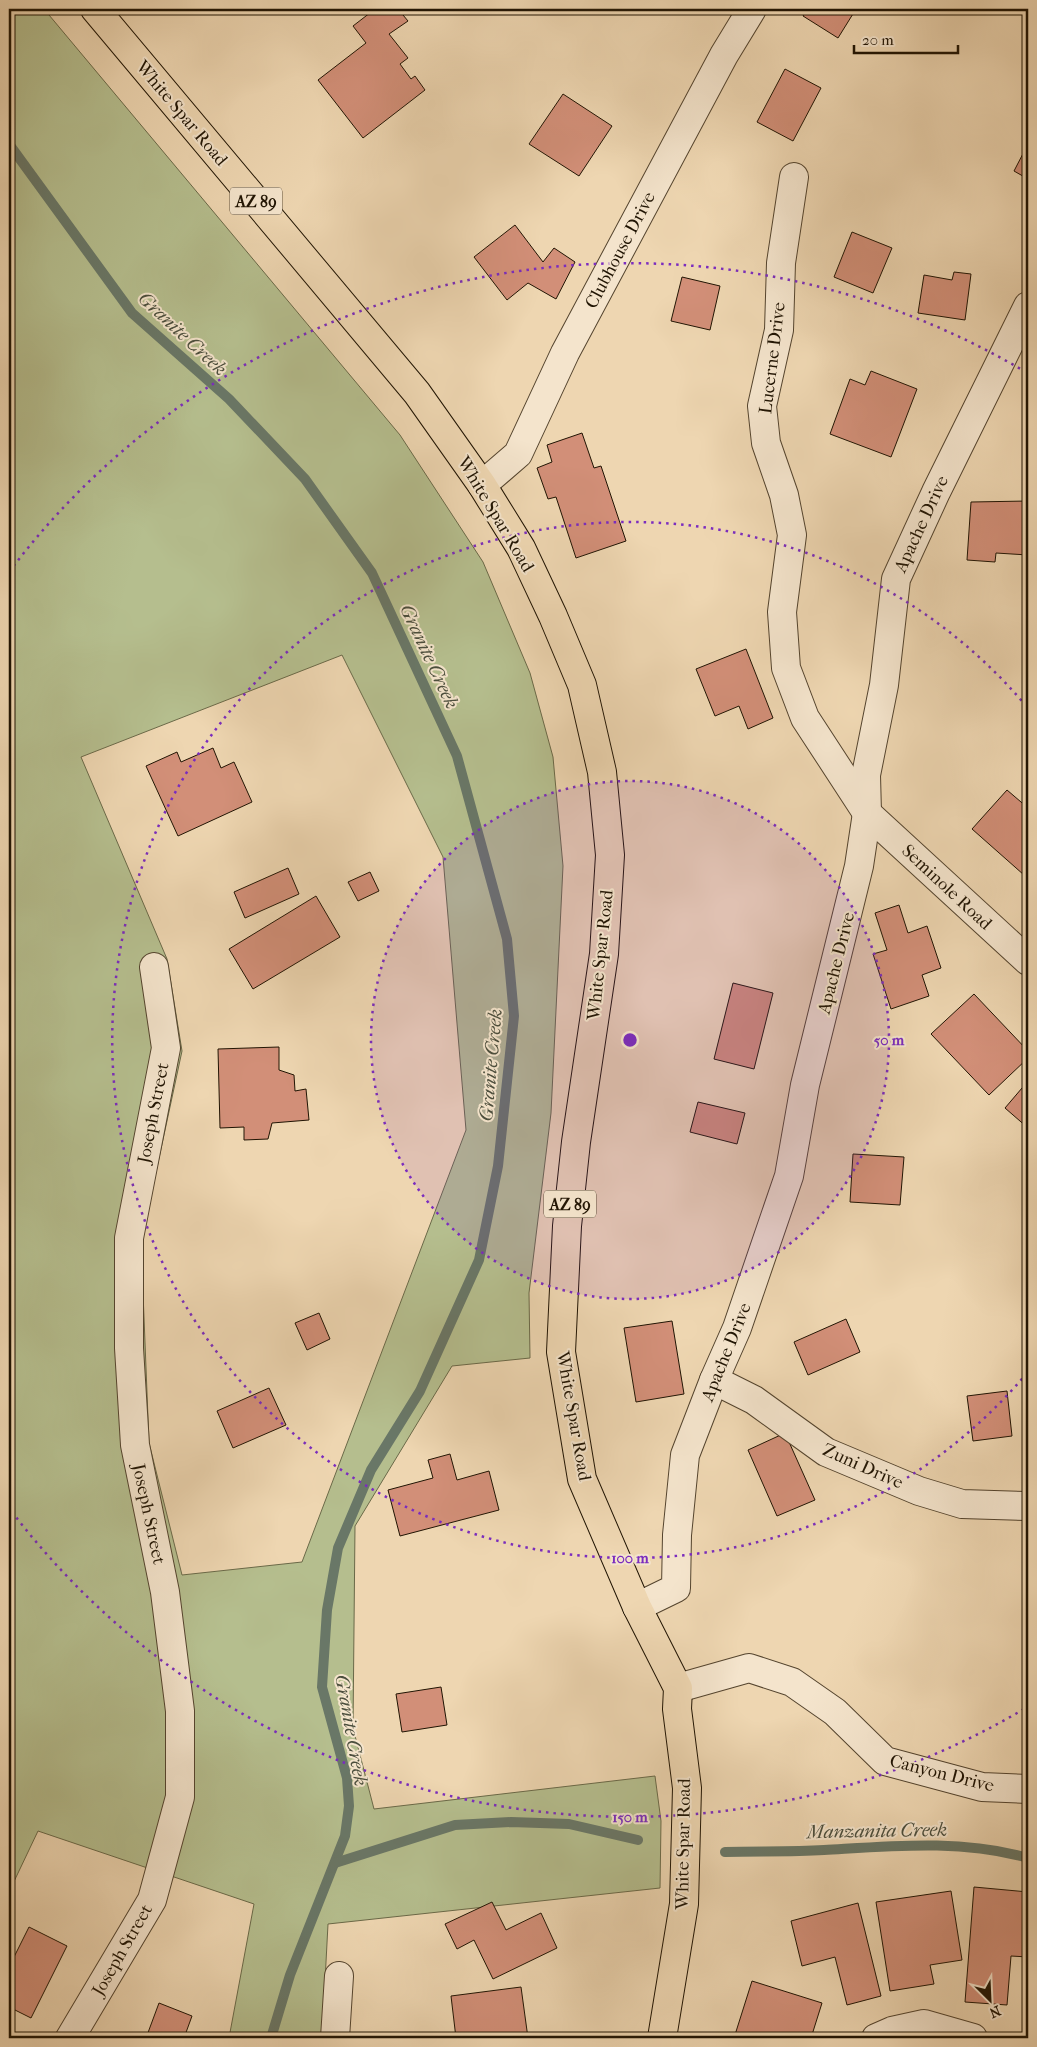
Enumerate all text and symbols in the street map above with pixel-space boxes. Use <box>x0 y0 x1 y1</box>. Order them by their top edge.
scale bar <box>854 22 958 54</box>
text: 20 m <box>862 31 894 49</box>
street label: White Spar Road <box>131 56 232 170</box>
road number: AZ 89 <box>230 188 282 215</box>
street label: Clubhouse Drive <box>581 188 660 312</box>
water label: Granite Creek <box>134 287 231 380</box>
street label: Lucerne Drive <box>755 301 790 415</box>
street label: White Spar Road <box>452 452 538 576</box>
street label: Apache Drive <box>889 472 953 577</box>
water label: Granite Creek <box>395 601 463 712</box>
street label: Seminole Road <box>897 840 996 935</box>
street label: White Spar Road <box>583 889 618 1022</box>
street label: Apache Drive <box>813 910 859 1017</box>
water label: Granite Creek <box>475 1008 507 1122</box>
centre of rings <box>621 1031 639 1049</box>
text: 50 m <box>874 1031 905 1049</box>
street label: Joseph Street <box>133 1060 174 1167</box>
road number: AZ 89 <box>544 1190 596 1218</box>
street label: Apache Drive <box>697 1300 756 1405</box>
street label: White Spar Road <box>552 1349 595 1483</box>
street label: Zuni Drive <box>819 1439 906 1494</box>
street label: Joseph Street <box>127 1460 170 1567</box>
text: 100 m <box>611 1549 649 1567</box>
water label: Granite Creek <box>330 1673 372 1788</box>
street label: Canyon Drive <box>888 1750 996 1797</box>
street label: White Spar Road <box>672 1778 695 1911</box>
text: 150 m <box>612 1808 648 1826</box>
water label: Manzanita Creek <box>805 1819 947 1843</box>
street label: Joseph Street <box>87 1900 157 2001</box>
north arrow <box>964 1974 1014 2024</box>
text: N <box>986 2001 1003 2021</box>

